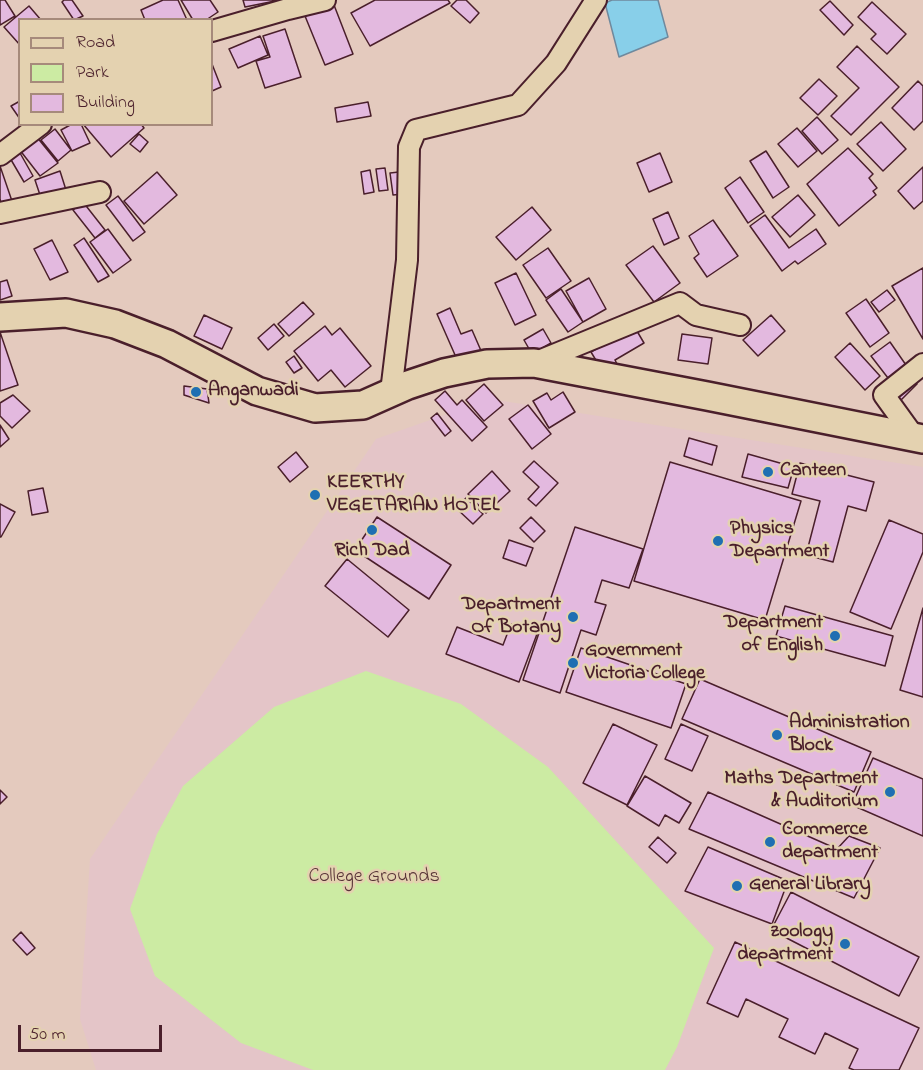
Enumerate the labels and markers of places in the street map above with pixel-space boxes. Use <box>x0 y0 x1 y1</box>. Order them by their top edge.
place label: Anganwadi <box>208 380 299 404</box>
marker: Anganwadi <box>189 385 203 399</box>
place label: Canteen <box>780 460 846 484</box>
marker: Canteen <box>761 465 775 479</box>
place label: KEERTHY VEGETARIAN HOTEL <box>327 472 499 519</box>
marker: KEERTHY VEGETARIAN HOTEL <box>308 488 322 502</box>
place label: Physics Department <box>730 518 829 565</box>
marker: Rich Dad <box>365 523 379 537</box>
marker: Physics Department <box>711 534 725 548</box>
place label: Rich Dad <box>335 540 409 564</box>
place label: Department Of Botany <box>462 594 561 641</box>
marker: Department Of Botany <box>566 610 580 624</box>
place label: Department of English <box>724 612 823 659</box>
marker: Department of English <box>828 629 842 643</box>
place label: Government Victoria College <box>585 640 705 687</box>
marker: Government Victoria College <box>566 656 580 670</box>
place label: Administration Block <box>789 712 910 759</box>
marker: Administration Block <box>770 728 784 742</box>
place label: Maths Department & Auditorium <box>724 768 878 815</box>
marker: Maths Department & Auditorium <box>883 785 897 799</box>
place label: Commerce department <box>782 819 878 866</box>
marker: Commerce department <box>763 835 777 849</box>
place label: General Library <box>749 874 871 898</box>
marker: General Library <box>730 879 744 893</box>
place label: zoology department <box>737 921 833 968</box>
marker: zoology department <box>838 937 852 951</box>

